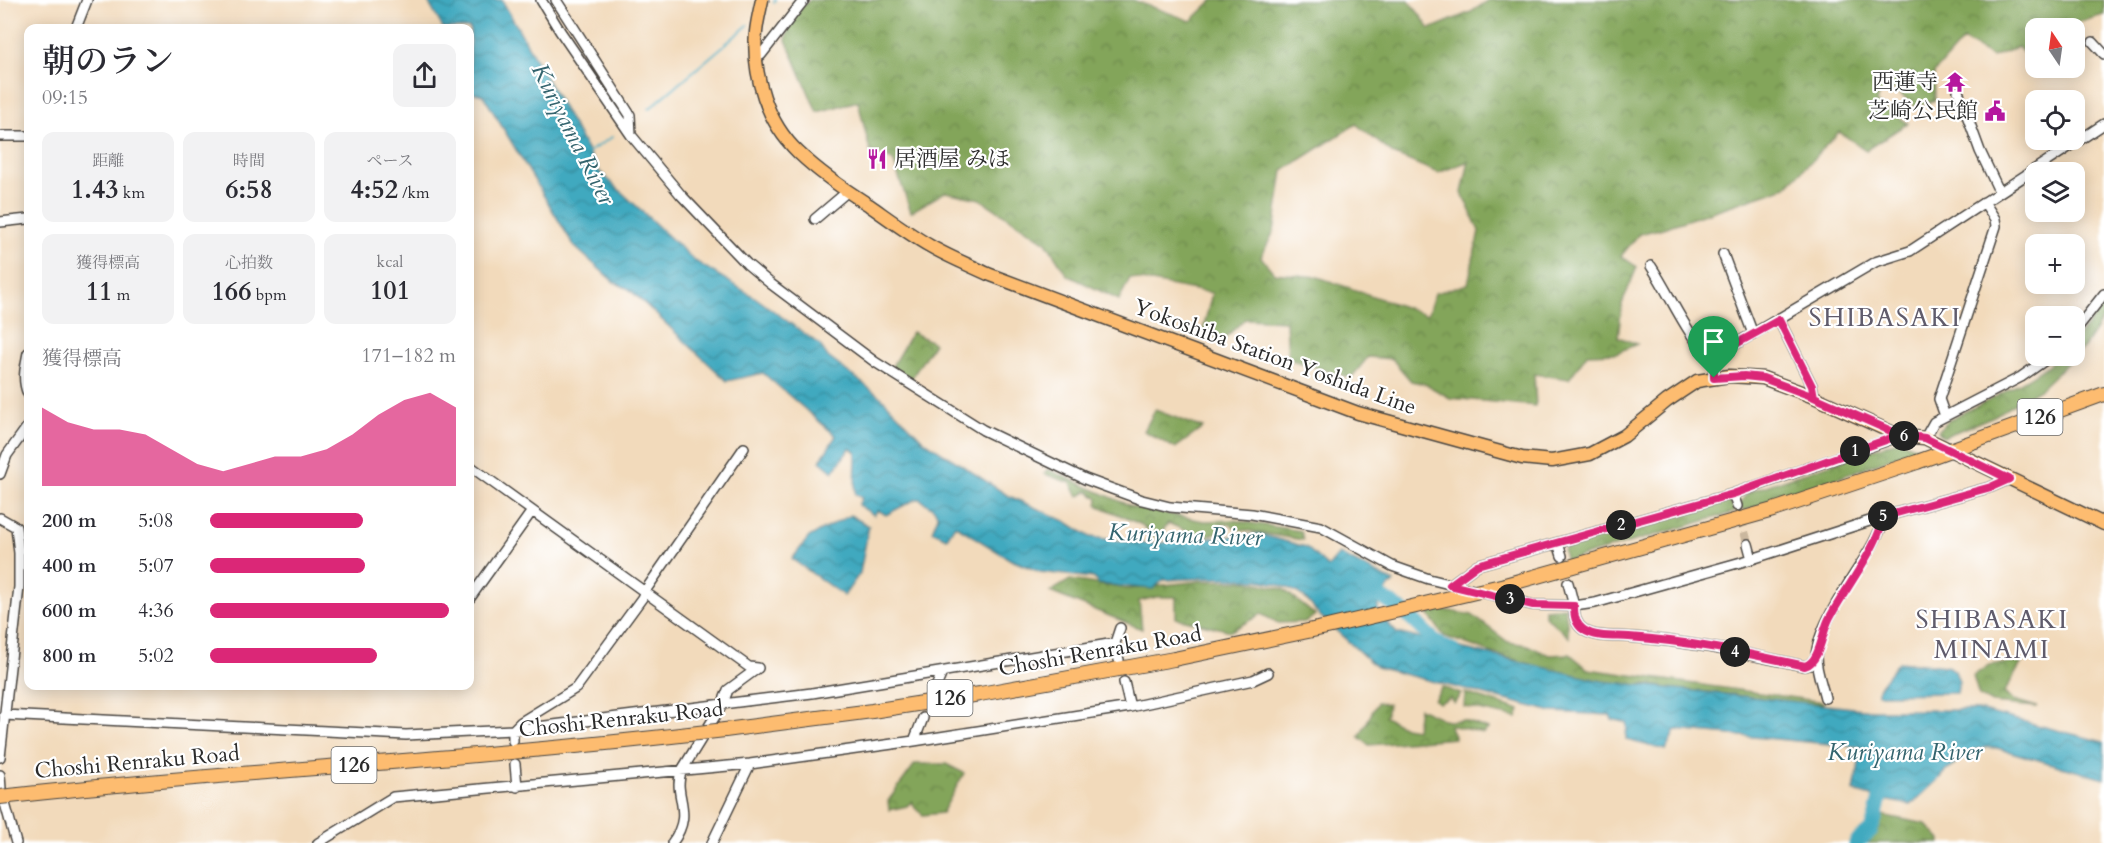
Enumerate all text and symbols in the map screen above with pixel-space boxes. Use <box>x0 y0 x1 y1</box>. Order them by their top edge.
north arrow <box>2025 18 2085 78</box>
map controls <box>2025 18 2085 366</box>
text: 朝のラン <box>42 39 174 84</box>
button: share <box>393 44 456 107</box>
water label: Kuriyama River <box>523 58 623 211</box>
place label: 西蓮寺 <box>1872 67 1938 97</box>
temple icon: 西蓮寺 <box>1943 70 1967 94</box>
text: 09:15 <box>42 84 88 111</box>
button: locate <box>2025 90 2085 150</box>
place label: 芝崎公民館 <box>1868 96 1978 126</box>
public building icon: 芝崎公民館 <box>1983 99 2007 123</box>
place label: 居酒屋 みほ <box>894 144 1010 174</box>
restaurant icon: 居酒屋 みほ <box>865 147 889 171</box>
text: 距離 <box>92 150 124 172</box>
text: 時間 <box>233 150 265 172</box>
text: ペース <box>366 150 414 172</box>
button: layers <box>2025 162 2085 222</box>
text: 1.43 <box>71 172 119 207</box>
text: 6:58 <box>225 172 273 207</box>
text: 4:52 <box>350 172 398 207</box>
text: km <box>119 182 145 204</box>
text: /km <box>398 182 430 204</box>
button: + <box>2025 234 2085 294</box>
text: kcal <box>377 251 403 273</box>
text: 獲得標高 <box>76 252 140 274</box>
text: 心拍数 <box>225 252 273 274</box>
text: 101 <box>370 273 410 308</box>
text: 11 <box>86 274 112 309</box>
text: 166 <box>212 274 252 309</box>
text: m <box>112 284 130 306</box>
text: bpm <box>252 284 286 306</box>
street label: Yokoshiba Station Yoshida Line <box>1129 292 1421 422</box>
district label: SHIBASAKI <box>1808 300 1962 335</box>
button: − <box>2025 306 2085 366</box>
pin <box>1688 316 1739 378</box>
icon: arrive <box>1697 325 1730 358</box>
text: 171–182 m <box>361 342 456 369</box>
text: 獲得標高 <box>42 345 122 372</box>
road number: 126 <box>2018 399 2062 435</box>
pin: 6 <box>1889 421 1919 451</box>
text: 6 <box>1900 425 1908 447</box>
pin: 1 <box>1840 436 1870 466</box>
text: 1 <box>1851 440 1859 462</box>
pin: 5 <box>1868 501 1898 531</box>
text: 5 <box>1879 505 1887 527</box>
text: 200 m <box>42 507 97 534</box>
text: 5:08 <box>138 507 174 534</box>
pin: 2 <box>1606 510 1636 540</box>
text: 2 <box>1617 514 1625 536</box>
water label: Kuriyama River <box>1107 516 1264 554</box>
text: 400 m <box>42 552 97 579</box>
text: 5:07 <box>138 552 174 579</box>
pin: 3 <box>1495 584 1525 614</box>
text: 3 <box>1506 588 1514 610</box>
text: 600 m <box>42 597 97 624</box>
text: 4:36 <box>138 597 174 624</box>
district label: SHIBASAKI MINAMI <box>1915 602 2069 667</box>
street label: Choshi Renraku Road <box>996 618 1204 684</box>
pin: 4 <box>1720 637 1750 667</box>
text: 4 <box>1731 641 1739 663</box>
text: 800 m <box>42 642 97 669</box>
text: 5:02 <box>138 642 174 669</box>
road number: 126 <box>928 680 972 716</box>
street label: Choshi Renraku Road <box>517 693 725 745</box>
water label: Kuriyama River <box>1828 736 1984 769</box>
street label: Choshi Renraku Road <box>33 738 241 786</box>
road number: 126 <box>332 747 376 783</box>

